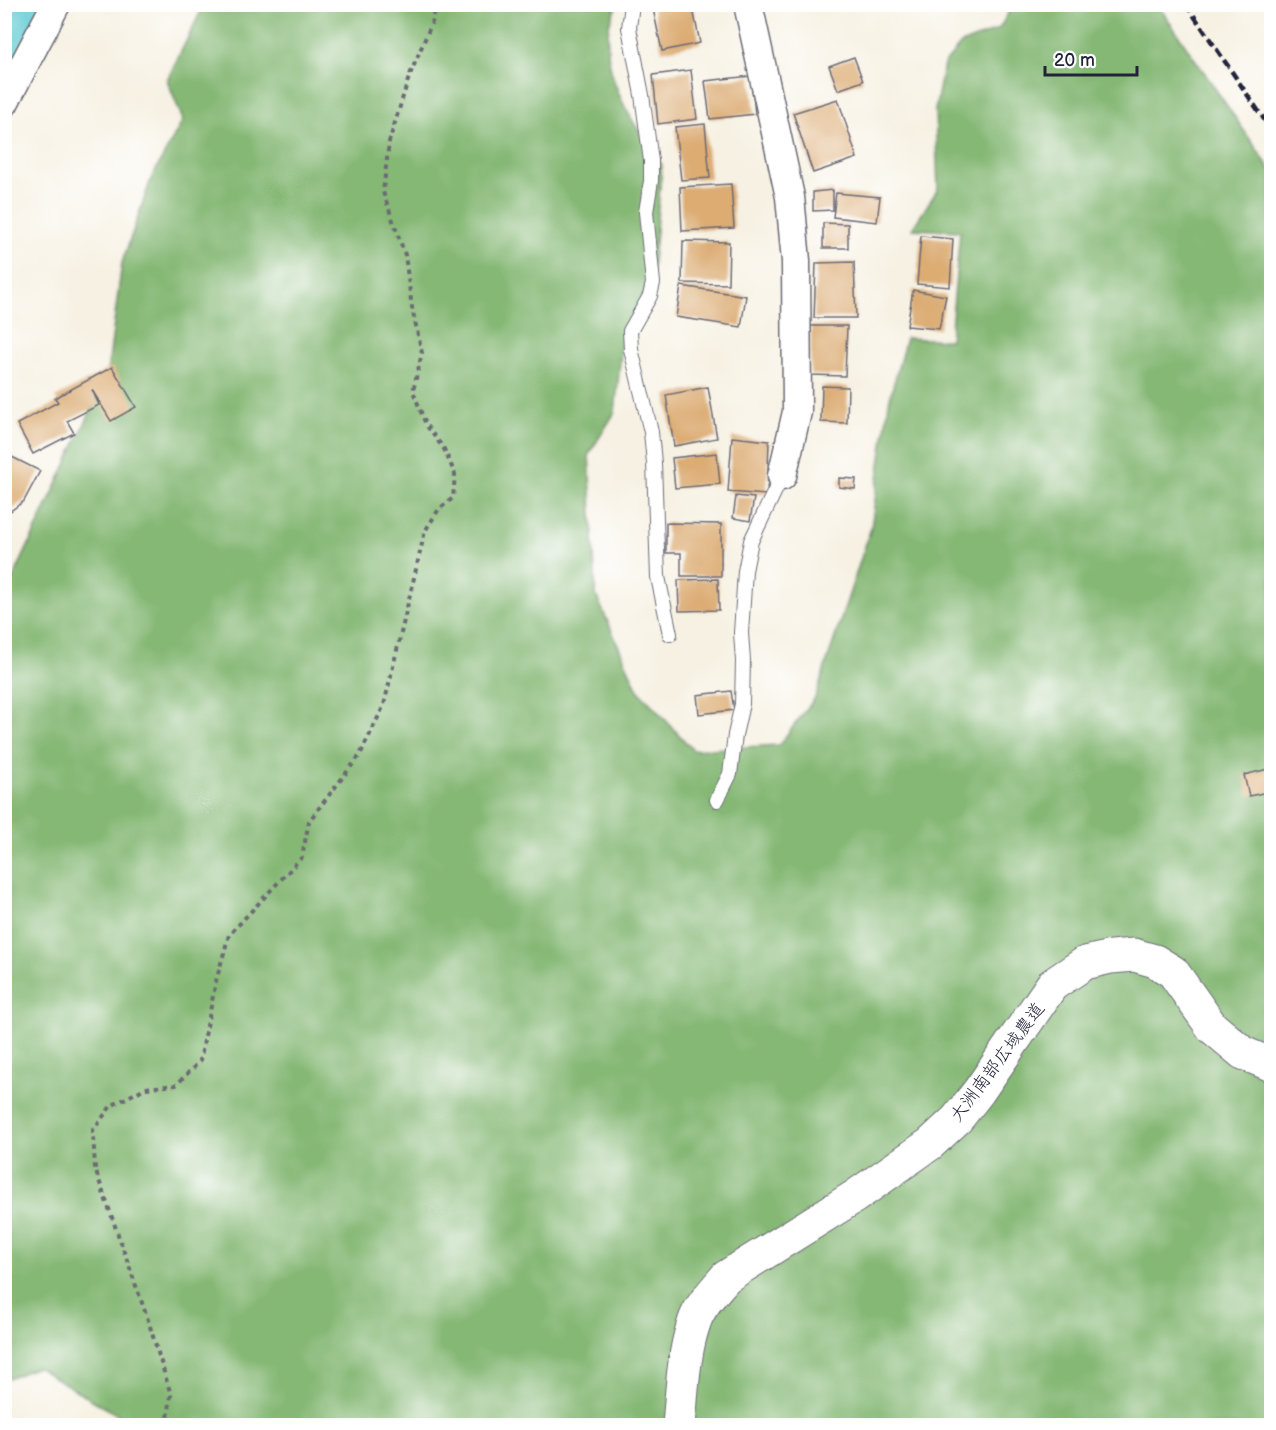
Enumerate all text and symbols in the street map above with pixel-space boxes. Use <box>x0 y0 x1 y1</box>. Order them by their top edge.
scale bar <box>1045 39 1136 77</box>
text: 20 m <box>1054 50 1095 71</box>
street label: 大洲南部広域農道 <box>946 998 1049 1126</box>

